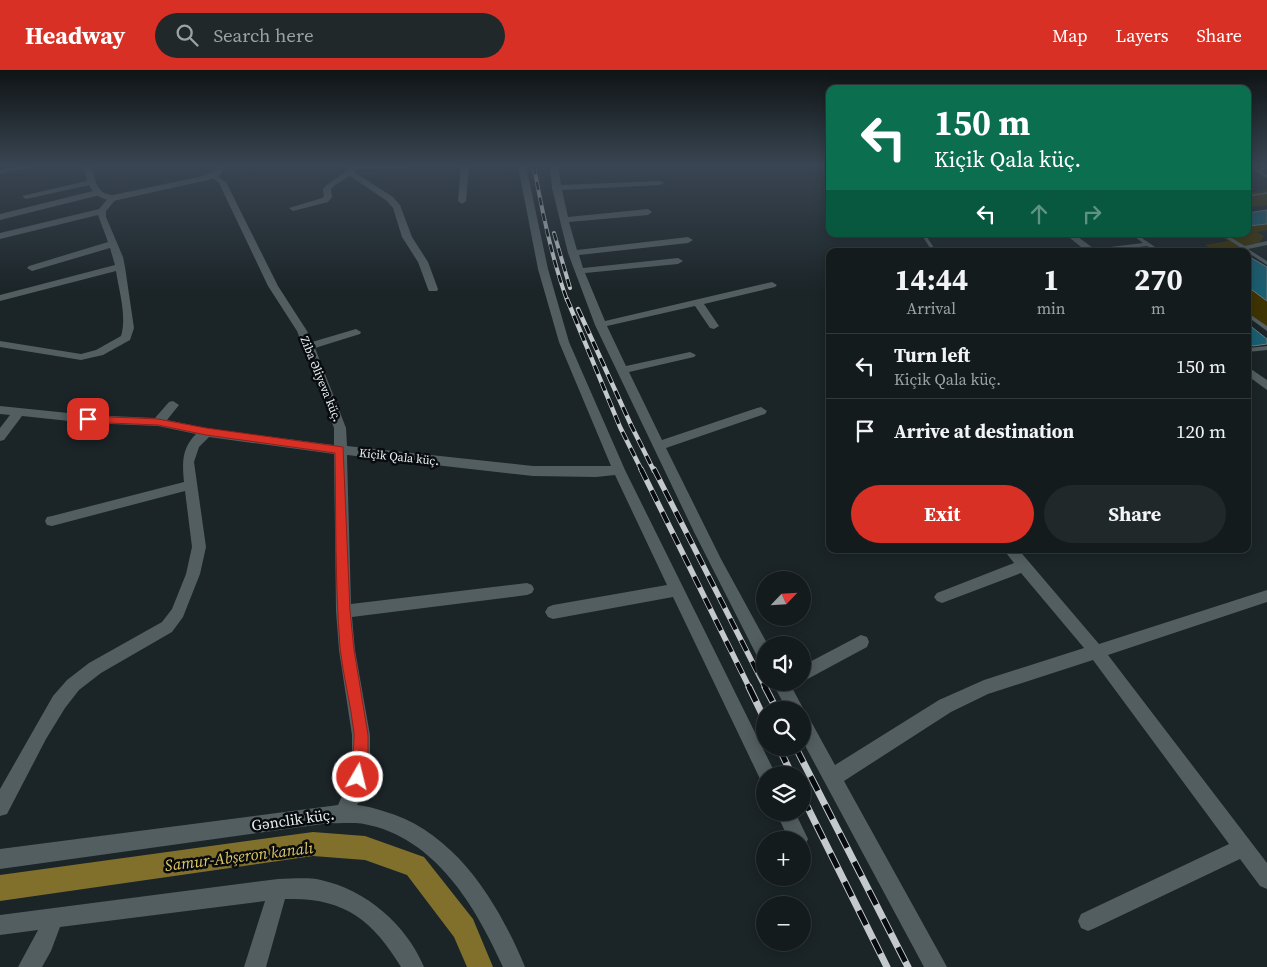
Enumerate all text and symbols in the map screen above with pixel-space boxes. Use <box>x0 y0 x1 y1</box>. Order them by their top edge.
search box <box>155 13 505 58</box>
text: Headway <box>25 19 125 52</box>
icon: search <box>173 21 201 49</box>
text: Search here <box>213 22 314 48</box>
text: Map <box>1052 23 1087 48</box>
text: Layers <box>1115 23 1168 48</box>
text: Share <box>1196 23 1242 48</box>
text: 150 m <box>934 99 1030 147</box>
icon: left <box>851 105 916 170</box>
text: Kiçik Qala küç. <box>934 144 1081 174</box>
icon: left <box>972 200 1000 228</box>
icon: ahead <box>1025 200 1053 228</box>
icon: right <box>1078 200 1106 228</box>
text: 14:44 <box>894 259 968 300</box>
text: 1 <box>1043 259 1059 300</box>
text: 270 <box>1134 259 1183 300</box>
text: Arrival <box>907 297 956 319</box>
text: min <box>1037 297 1066 319</box>
text: m <box>1151 297 1165 319</box>
street label: Ziba Əliyeva küç. <box>297 334 345 424</box>
text: Turn left <box>894 342 970 368</box>
icon: left <box>851 352 879 380</box>
text: 150 m <box>1176 353 1226 379</box>
text: Kiçik Qala küç. <box>894 368 1001 390</box>
pin <box>67 398 109 440</box>
icon: arrive <box>74 405 102 433</box>
icon: arrive <box>851 417 879 445</box>
text: Arrive at destination <box>894 418 1074 444</box>
text: 120 m <box>1176 418 1226 444</box>
street label: Kiçik Qala küç. <box>358 445 440 469</box>
button: Exit <box>851 485 1034 543</box>
button: Share <box>1044 485 1226 543</box>
north arrow <box>756 571 811 626</box>
map controls <box>756 571 811 951</box>
button: sound <box>756 636 811 691</box>
button: search <box>756 701 811 756</box>
position arrow <box>331 750 383 802</box>
button: layers <box>756 766 811 821</box>
street label: Gənclik küç. <box>250 803 336 836</box>
button: + <box>756 831 811 886</box>
water label: Samur-Abşeron kanalı <box>164 836 315 876</box>
button: − <box>756 896 811 951</box>

